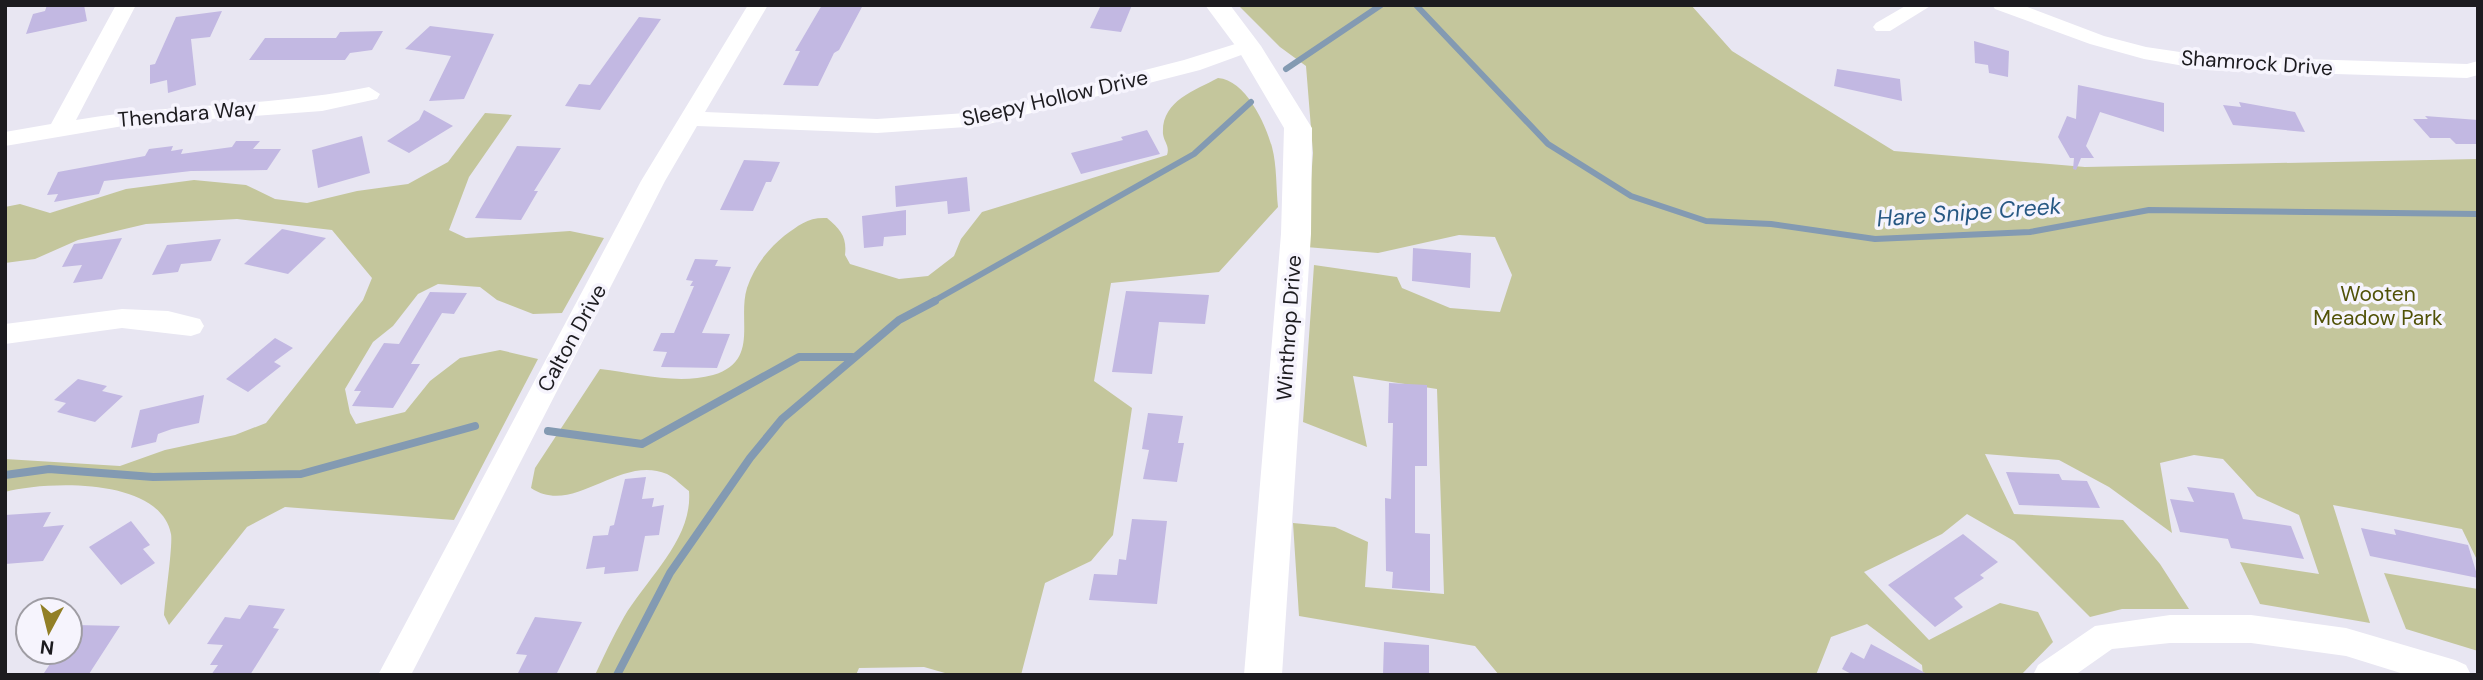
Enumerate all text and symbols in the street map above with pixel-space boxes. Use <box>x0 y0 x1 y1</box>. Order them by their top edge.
street label: Shamrock Drive <box>2180 44 2334 82</box>
street label: Sleepy Hollow Drive <box>959 63 1151 133</box>
street label: Thendara Way <box>116 94 258 134</box>
water label: Hare Snipe Creek <box>1876 191 2063 233</box>
street label: Winthrop Drive <box>1270 254 1308 402</box>
street label: Calton Drive <box>531 279 613 397</box>
park label: Wooten Meadow Park <box>2313 280 2443 332</box>
north arrow <box>14 596 84 666</box>
text: N <box>39 634 55 661</box>

